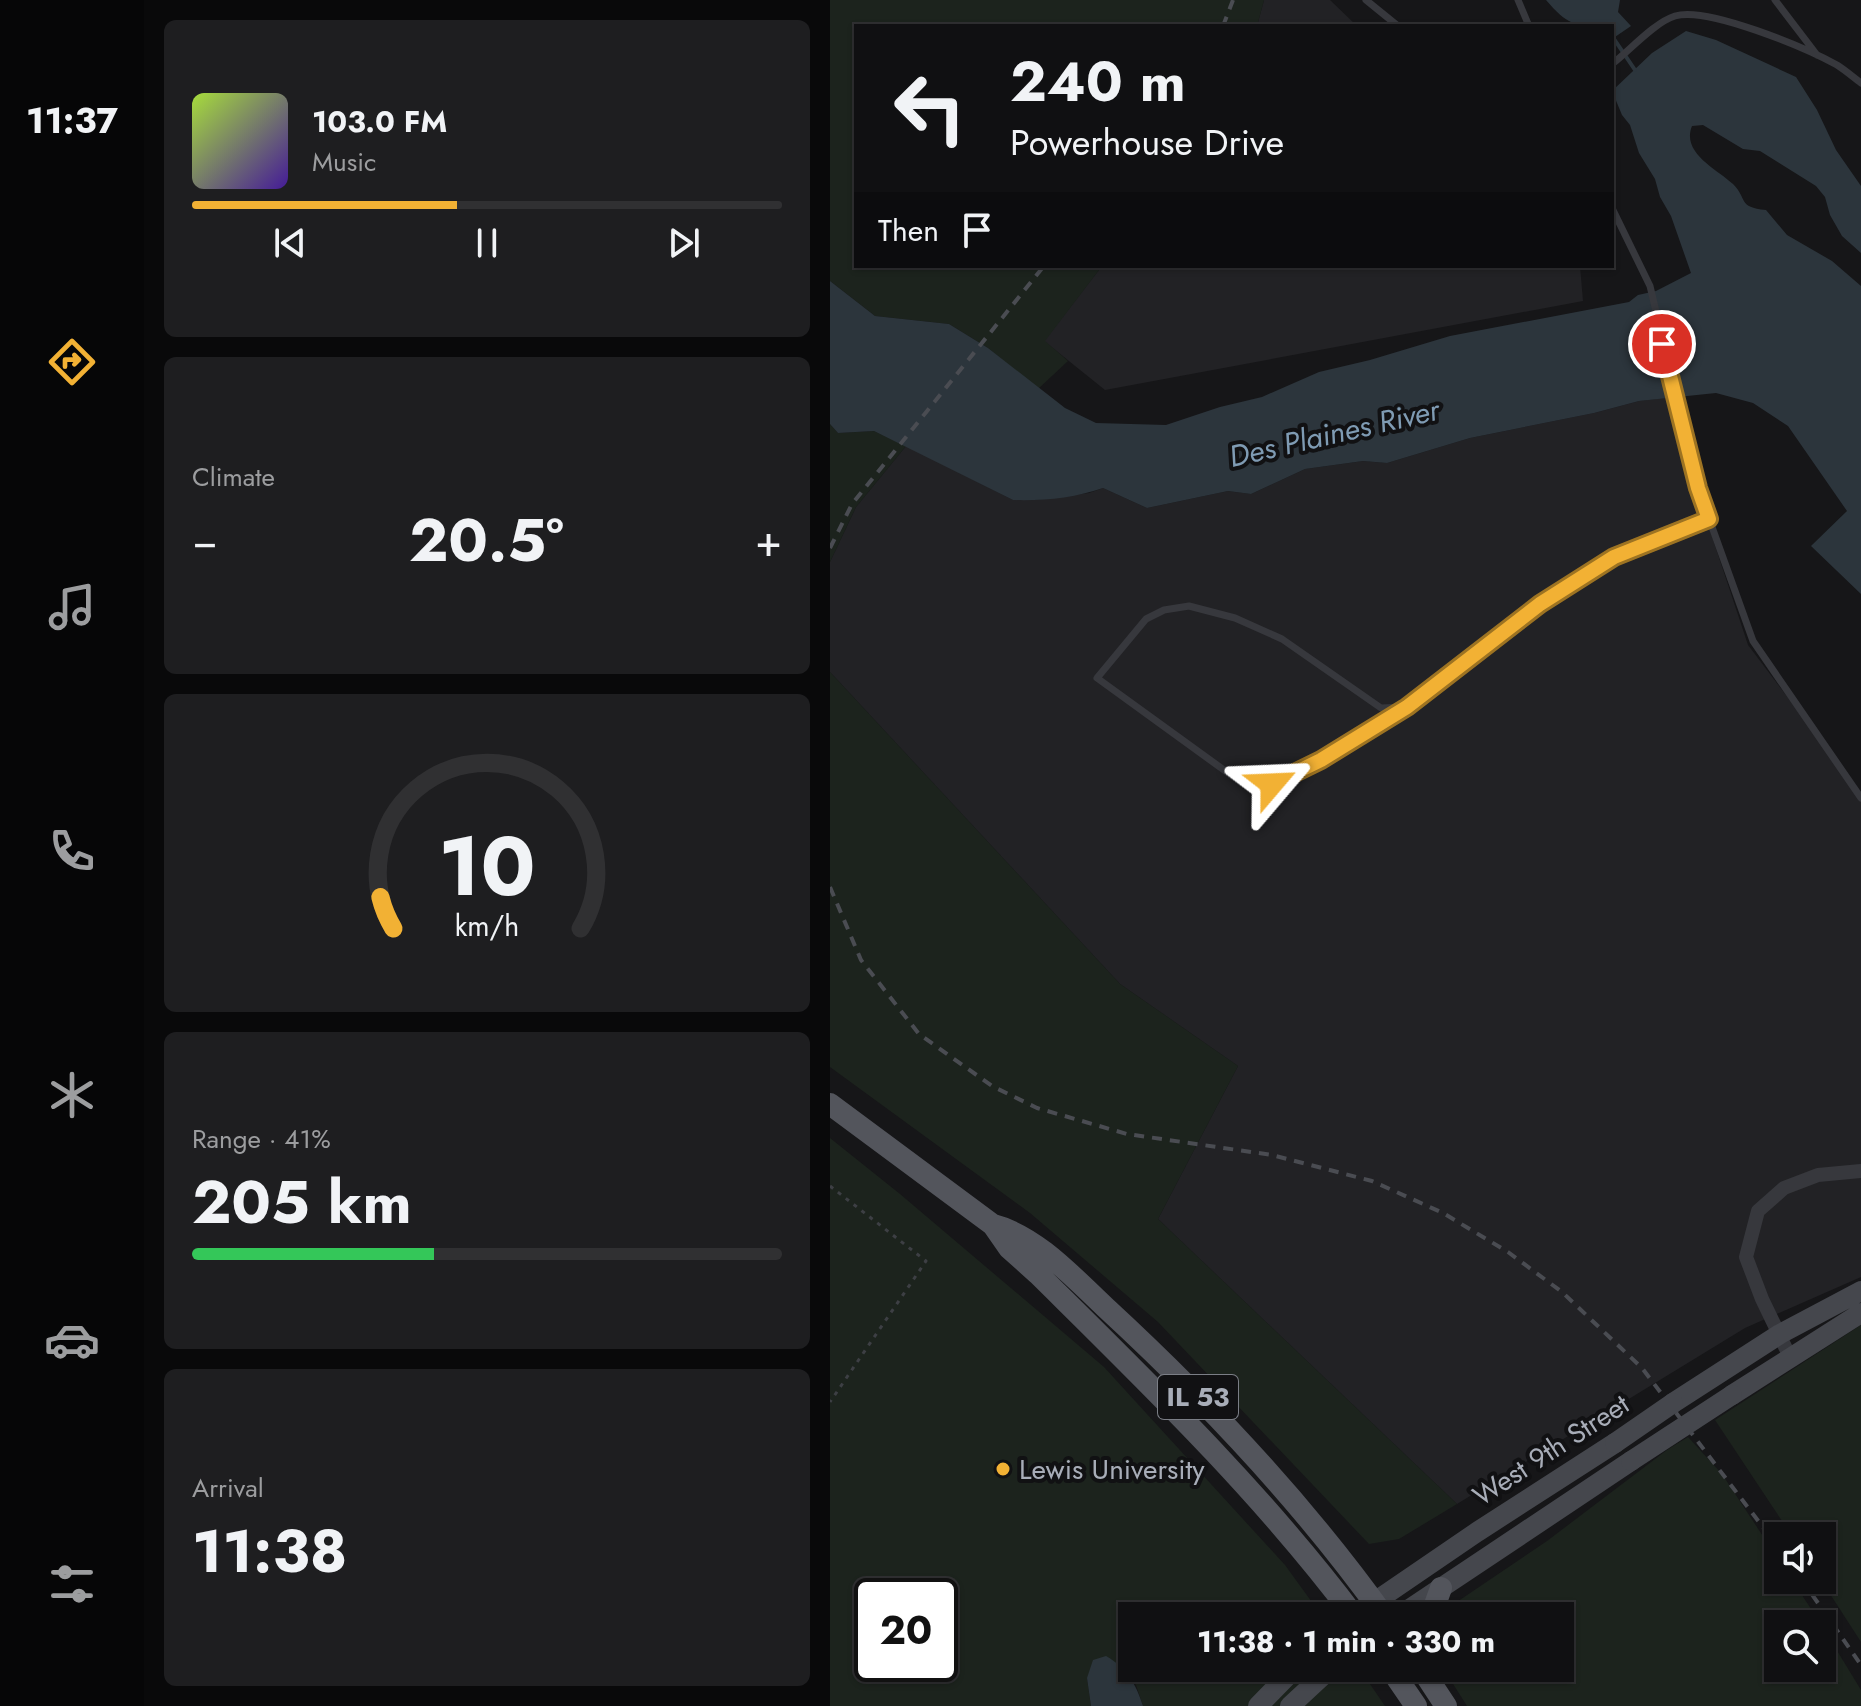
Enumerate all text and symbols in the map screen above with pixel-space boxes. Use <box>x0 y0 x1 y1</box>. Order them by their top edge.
text: 240 m <box>1010 41 1186 122</box>
icon: left <box>878 56 982 160</box>
text: 11:37 <box>26 94 118 146</box>
text: 103.0 FM <box>312 100 447 143</box>
text: Powerhouse Drive <box>1010 116 1284 168</box>
text: Music <box>312 143 376 181</box>
icon: arrive <box>955 208 999 252</box>
text: Then <box>878 209 939 252</box>
icon: previous <box>268 221 312 265</box>
icon: pause <box>465 221 509 265</box>
icon: next <box>662 221 706 265</box>
pin <box>1628 310 1696 378</box>
icon: arrive <box>1640 322 1684 366</box>
icon: directions <box>44 334 100 390</box>
water label: Des Plaines River <box>1225 387 1445 478</box>
text: Climate <box>192 458 275 496</box>
text: 20.5° <box>409 497 564 584</box>
text: − <box>192 509 218 573</box>
text: + <box>755 509 782 573</box>
icon: music <box>44 579 100 635</box>
position arrow <box>1230 742 1314 826</box>
text: 10 <box>438 806 536 926</box>
icon: phone <box>44 823 100 879</box>
text: km/h <box>455 905 519 947</box>
icon: climate <box>44 1067 100 1123</box>
text: Range · 41% <box>192 1120 331 1158</box>
text: 205 km <box>192 1159 412 1246</box>
icon: car <box>44 1312 100 1368</box>
road number: IL 53 <box>1158 1375 1238 1419</box>
street label: West 9th Street <box>1465 1384 1637 1516</box>
place label: Lewis University <box>1019 1449 1205 1490</box>
marker: Lewis University <box>994 1460 1012 1478</box>
text: Arrival <box>192 1469 264 1507</box>
text: 11:38 <box>192 1508 347 1595</box>
map controls <box>1764 1522 1836 1682</box>
button: sound <box>1764 1522 1836 1594</box>
icon: filters <box>44 1556 100 1612</box>
speed limit sign: 20 <box>854 1578 958 1682</box>
button: search <box>1764 1610 1836 1682</box>
text: 11:38 · 1 min · 330 m <box>1197 1620 1495 1663</box>

